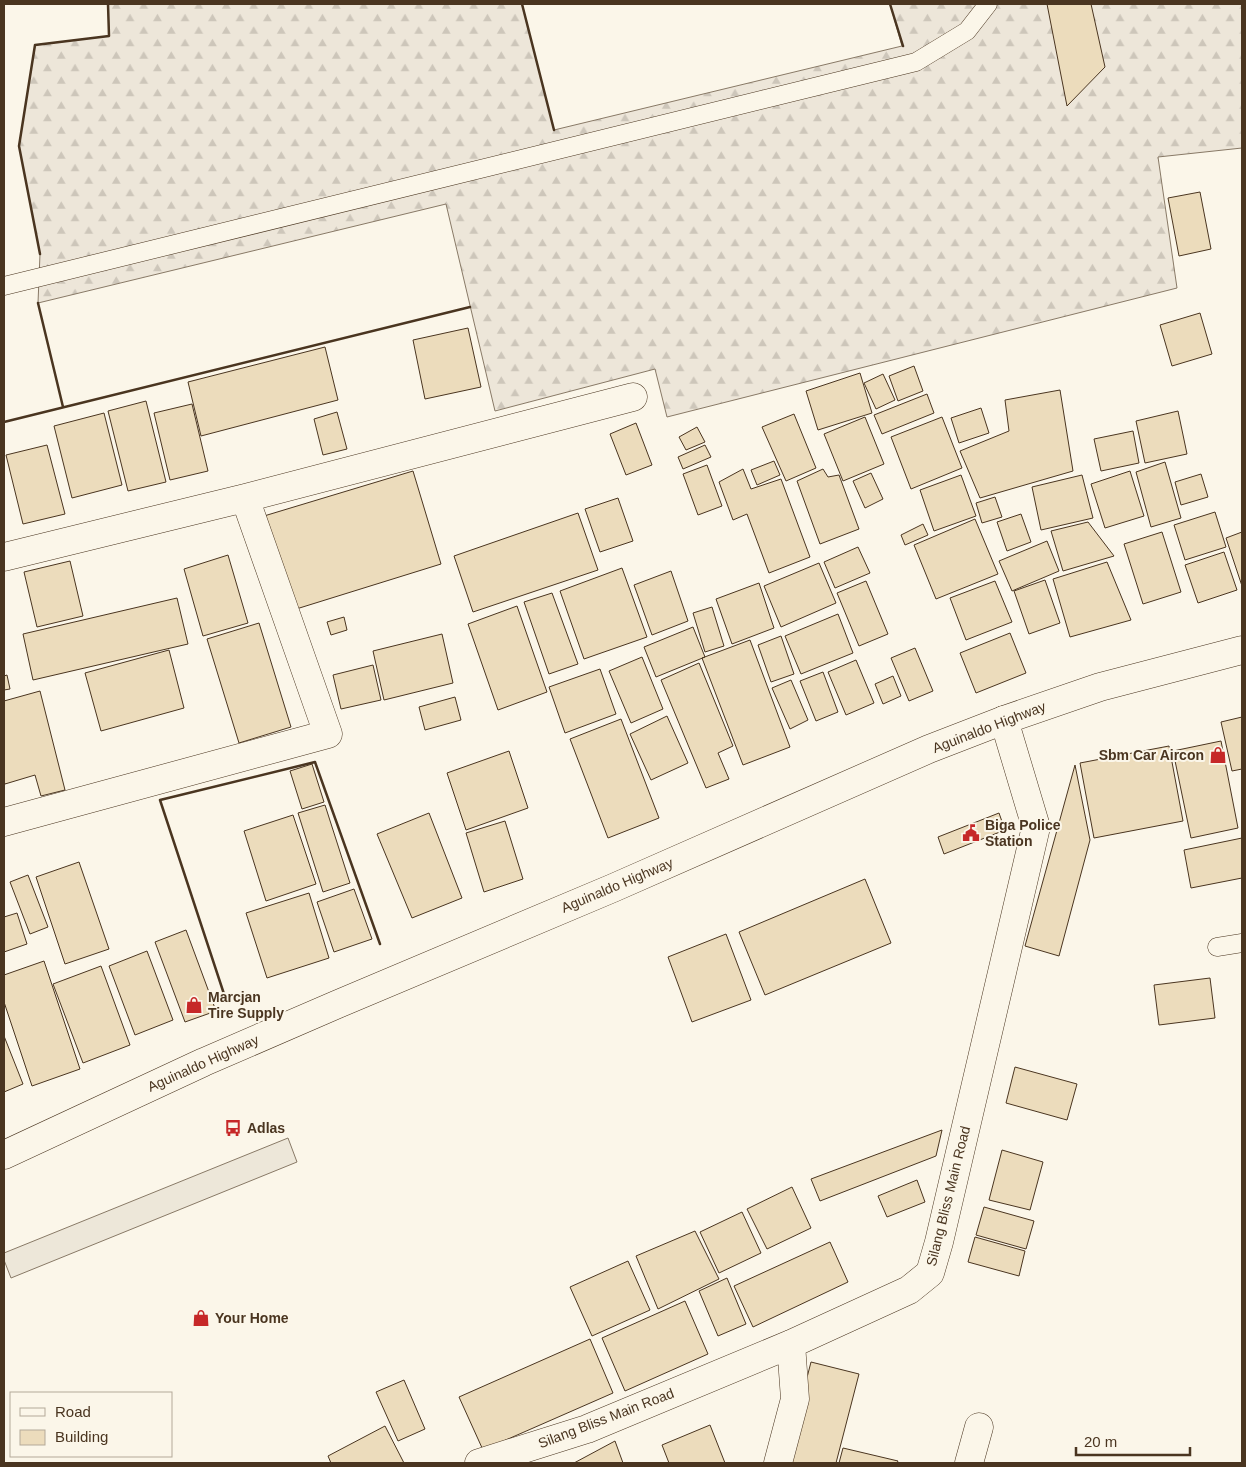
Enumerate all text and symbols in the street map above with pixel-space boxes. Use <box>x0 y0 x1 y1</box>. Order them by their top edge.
street label: Aguinaldo Highway <box>930 698 1048 756</box>
shop icon: Sbm Car Aircon <box>1208 745 1228 765</box>
place label: Sbm Car Aircon <box>1099 747 1204 763</box>
place label: Biga Police Station <box>985 817 1061 849</box>
public building icon: Biga Police Station <box>961 823 981 843</box>
street label: Aguinaldo Highway <box>559 854 675 916</box>
place label: Marcjan Tire Supply <box>208 989 284 1021</box>
shop icon: Marcjan Tire Supply <box>184 995 204 1015</box>
street label: Aguinaldo Highway <box>145 1031 261 1095</box>
bus stop icon: Adlas <box>223 1118 243 1138</box>
place label: Adlas <box>247 1120 285 1136</box>
street label: Silang Bliss Main Road <box>923 1124 973 1268</box>
shop icon: Your Home <box>191 1308 211 1328</box>
place label: Your Home <box>215 1310 289 1326</box>
street label: Silang Bliss Main Road <box>536 1385 676 1451</box>
legend <box>10 1392 172 1457</box>
text: Road <box>55 1403 91 1420</box>
scale bar <box>1076 1424 1190 1456</box>
text: Building <box>55 1428 108 1445</box>
text: 20 m <box>1084 1433 1117 1450</box>

